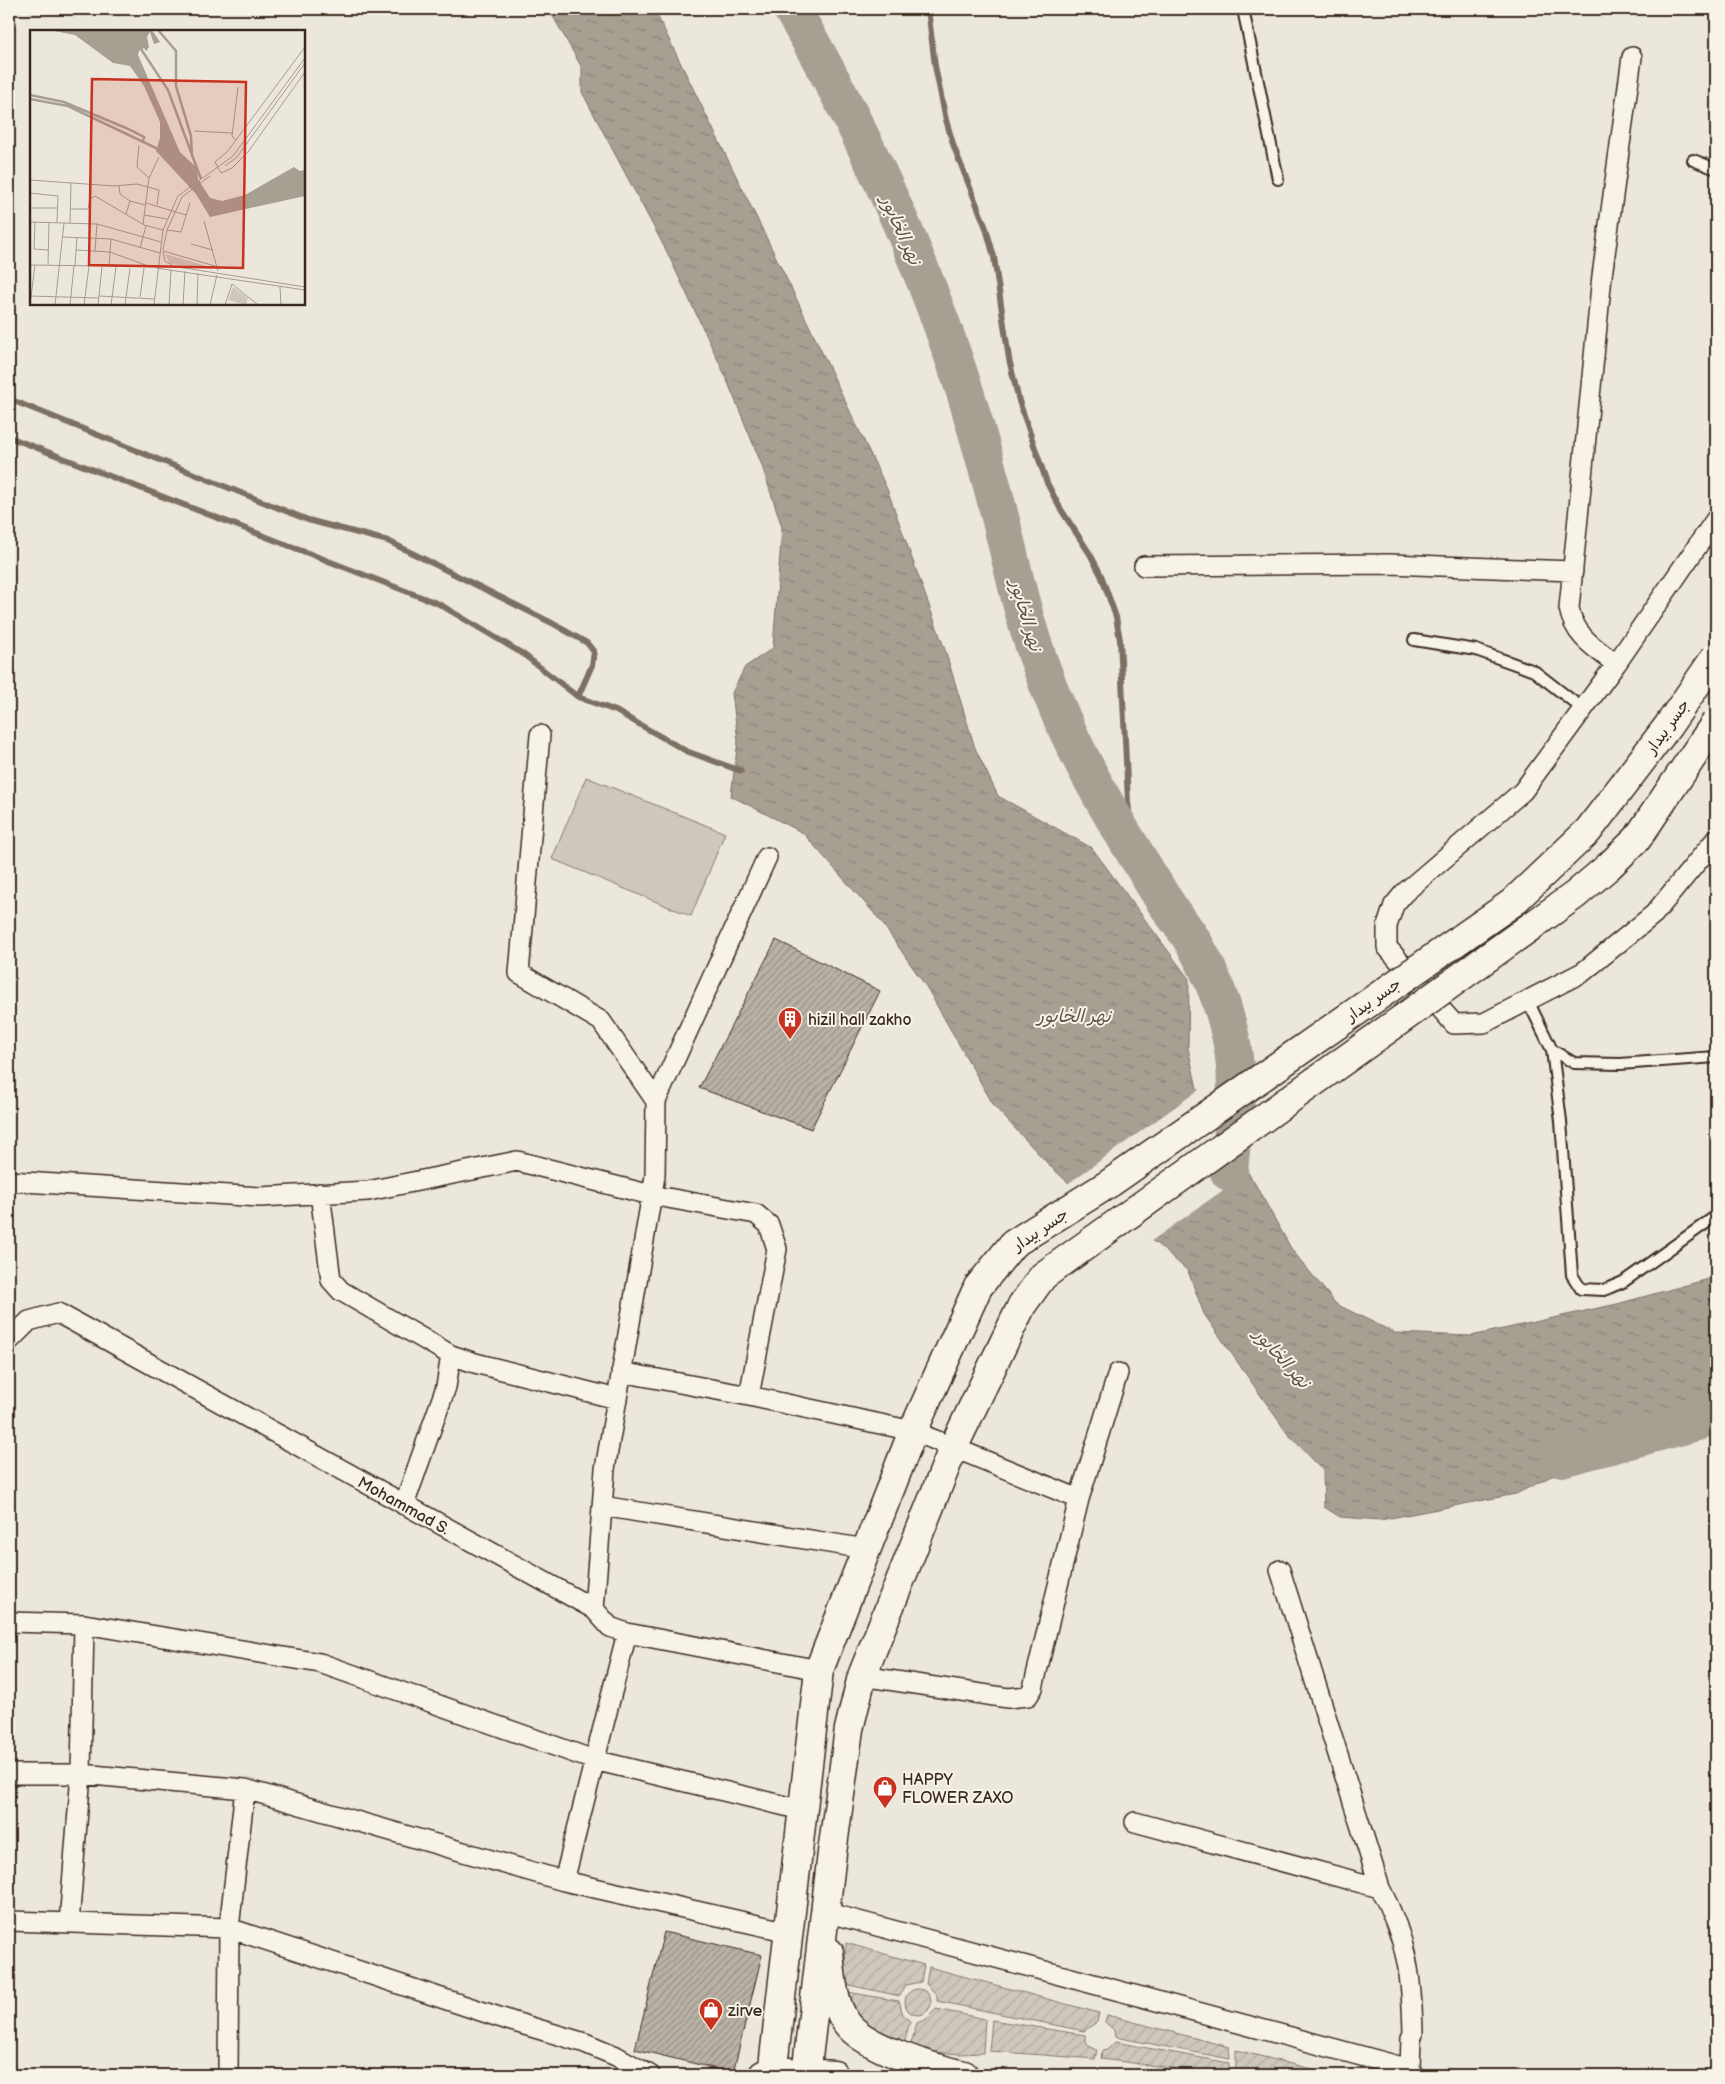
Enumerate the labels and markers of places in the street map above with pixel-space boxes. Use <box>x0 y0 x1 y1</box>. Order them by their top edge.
building icon: hizil hall zakho <box>777 1006 803 1040</box>
place label: hizil hall zakho <box>808 1011 912 1030</box>
place label: HAPPY FLOWER ZAXO <box>902 1771 1014 1808</box>
shop icon: HAPPY FLOWER ZAXO <box>872 1775 898 1809</box>
shop icon: zirve <box>698 1997 724 2031</box>
place label: zirve <box>728 2002 763 2021</box>

